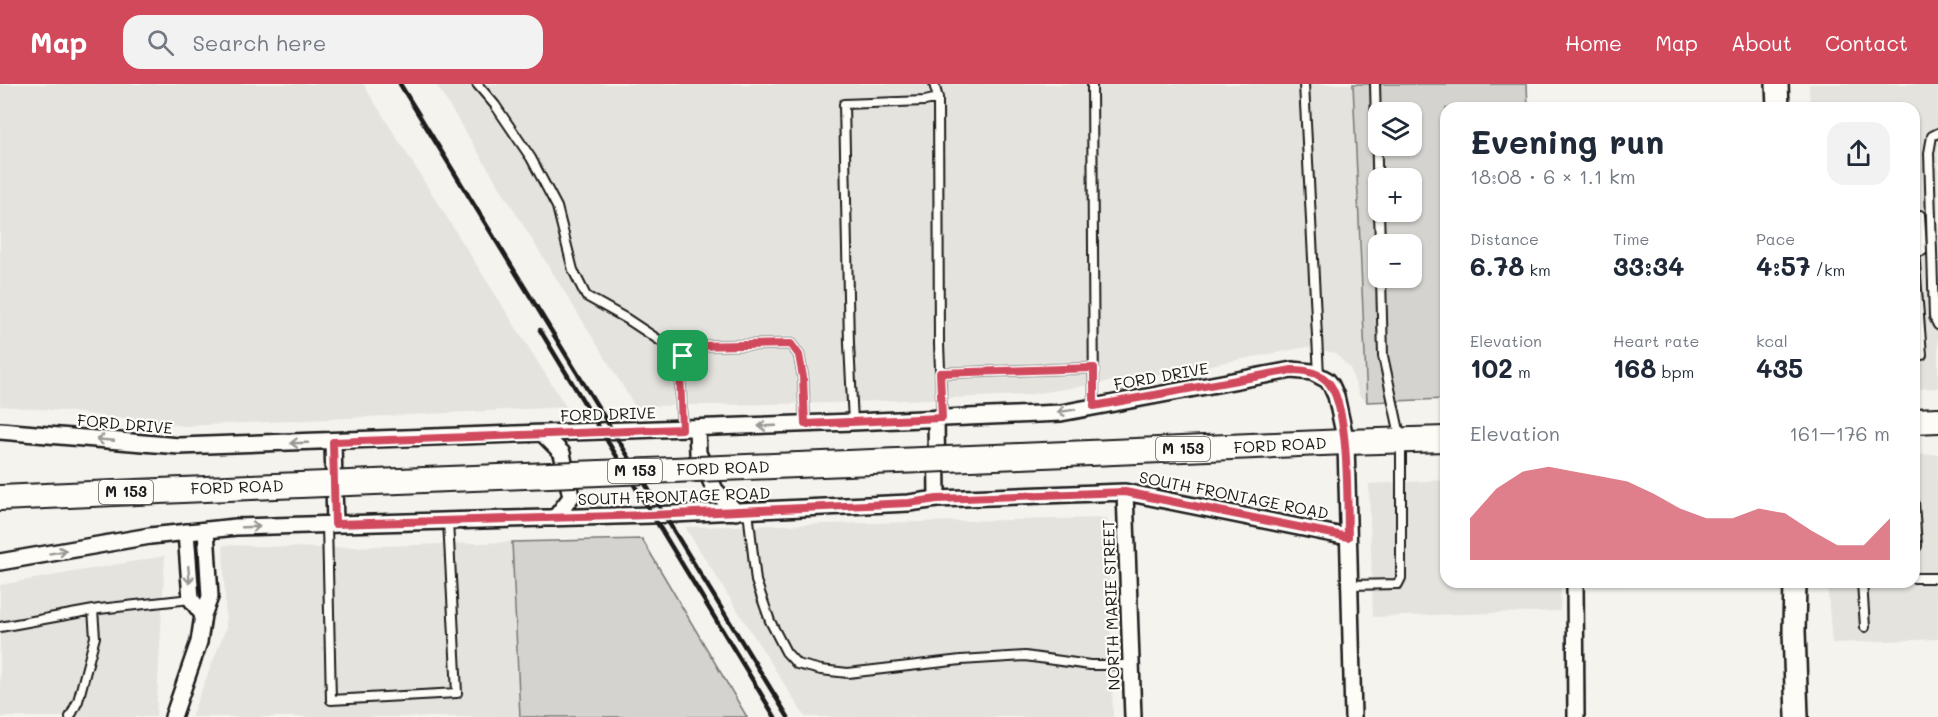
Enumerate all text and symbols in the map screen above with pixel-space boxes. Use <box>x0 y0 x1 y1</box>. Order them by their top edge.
search box <box>123 15 543 69</box>
text: Map <box>30 24 87 60</box>
icon: search <box>144 26 177 59</box>
text: Search here <box>192 28 326 57</box>
text: Home <box>1565 29 1622 56</box>
text: Map <box>1655 29 1698 56</box>
text: About <box>1731 29 1792 56</box>
text: Contact <box>1825 29 1908 56</box>
map controls <box>1368 102 1422 288</box>
button: layers <box>1368 102 1422 156</box>
text: Evening run <box>1470 119 1664 162</box>
button: share <box>1827 122 1890 185</box>
text: 18:08 · 6 × 1.1 km <box>1470 163 1636 189</box>
button: + <box>1368 168 1422 222</box>
text: Distance <box>1470 228 1539 249</box>
text: Time <box>1613 228 1649 249</box>
text: Pace <box>1756 228 1795 249</box>
button: − <box>1368 234 1422 288</box>
text: 6.78 <box>1470 249 1524 283</box>
text: 33:34 <box>1613 249 1685 283</box>
text: 4:57 <box>1756 249 1810 283</box>
text: km <box>1524 259 1551 280</box>
text: /km <box>1810 259 1845 280</box>
pin <box>657 330 708 381</box>
text: Elevation <box>1470 330 1542 351</box>
text: Heart rate <box>1613 330 1699 351</box>
text: kcal <box>1756 330 1788 351</box>
icon: arrive <box>666 339 699 372</box>
text: 102 <box>1470 351 1513 385</box>
text: 168 <box>1613 351 1656 385</box>
text: 435 <box>1756 351 1803 385</box>
street label: FORD DRIVE <box>1112 357 1210 394</box>
text: m <box>1513 361 1531 382</box>
text: bpm <box>1656 361 1694 382</box>
street label: FORD DRIVE <box>560 401 656 426</box>
one-way arrow <box>1057 406 1077 417</box>
street label: FORD DRIVE <box>76 409 174 438</box>
one-way arrow <box>757 420 777 432</box>
text: Elevation <box>1470 420 1560 446</box>
text: 161–176 m <box>1789 420 1890 446</box>
street label: FORD ROAD <box>1233 432 1327 457</box>
one-way arrow <box>95 434 115 445</box>
one-way arrow <box>290 437 310 449</box>
road number: M 153 <box>1156 437 1210 461</box>
street label: FORD ROAD <box>676 455 770 480</box>
road number: M 153 <box>608 459 662 483</box>
street label: SOUTH FRONTAGE ROAD <box>1138 466 1331 523</box>
street label: FORD ROAD <box>190 474 284 499</box>
road number: M 153 <box>99 480 153 504</box>
street label: SOUTH FRONTAGE ROAD <box>577 482 771 509</box>
street label: NORTH MARIE STREET <box>1097 519 1124 691</box>
one-way arrow <box>240 521 260 533</box>
one-way arrow <box>47 546 67 557</box>
one-way arrow <box>184 565 195 585</box>

